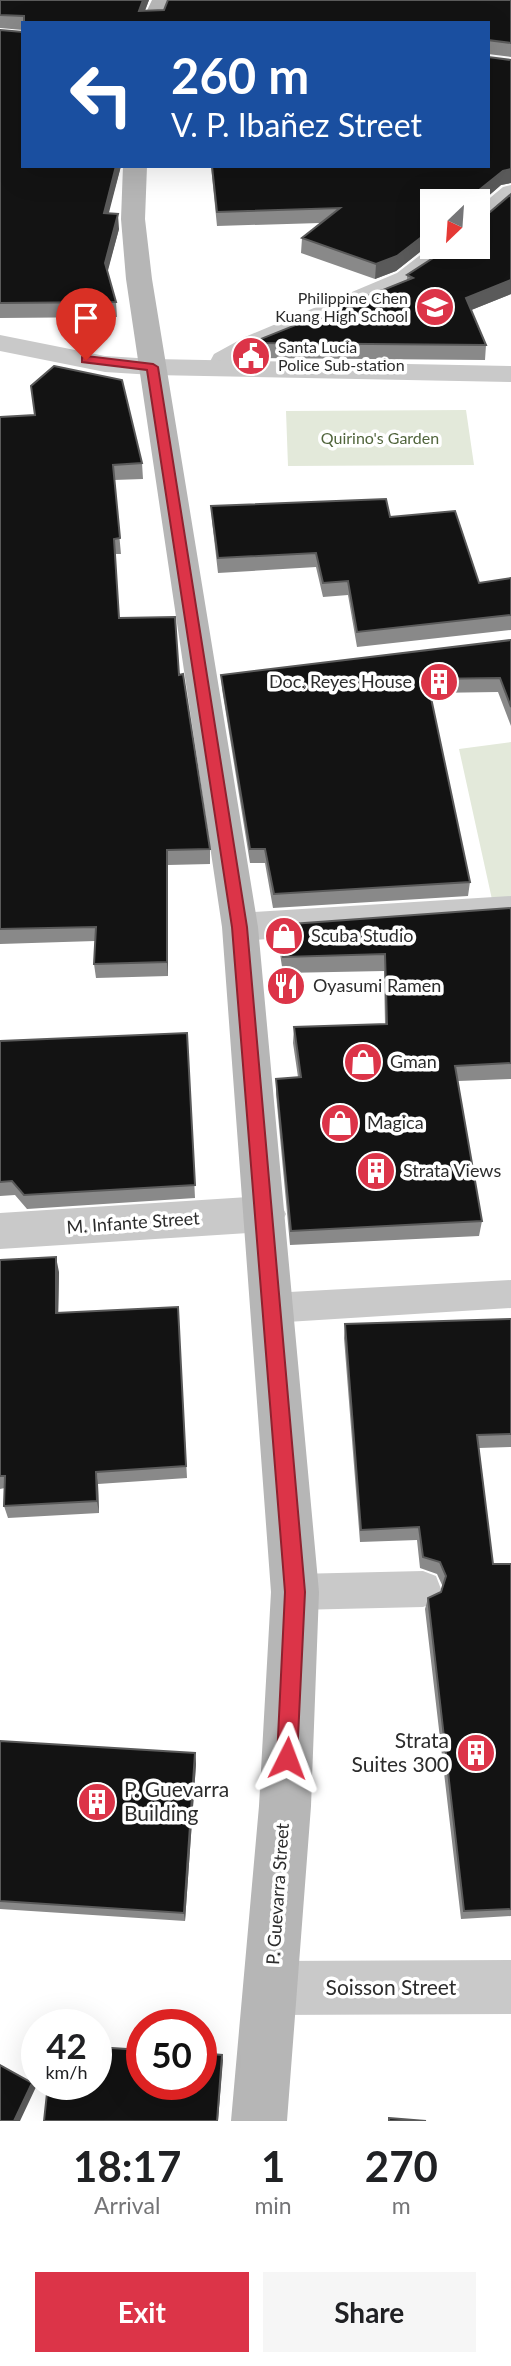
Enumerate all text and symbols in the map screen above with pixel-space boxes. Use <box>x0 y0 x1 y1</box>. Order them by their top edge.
text: 260 m <box>171 46 309 104</box>
icon: left <box>56 49 147 140</box>
text: V. P. Ibañez Street <box>171 105 422 144</box>
north arrow <box>420 189 490 259</box>
map controls <box>420 189 490 259</box>
school or university icon: Philippine Chen Kuang High School <box>414 286 456 328</box>
pin <box>56 288 116 360</box>
place label: Philippine Chen Kuang High School <box>275 288 408 325</box>
icon: arrive <box>67 299 105 337</box>
public building icon: Santa Lucia Police Sub-station <box>230 335 272 377</box>
place label: Santa Lucia Police Sub-station <box>278 337 405 374</box>
park label: Quirino's Garden <box>321 428 439 447</box>
building icon: Doc. Reyes House <box>418 661 460 703</box>
place label: Doc. Reyes House <box>269 670 412 692</box>
shop icon: Scuba Studio <box>263 915 305 957</box>
place label: Scuba Studio <box>311 924 413 946</box>
restaurant icon: Oyasumi Ramen <box>265 965 307 1007</box>
place label: Oyasumi Ramen <box>313 974 441 996</box>
shop icon: Gman <box>342 1041 384 1083</box>
place label: Gman <box>390 1050 437 1072</box>
shop icon: Magica <box>319 1102 361 1144</box>
place label: Magica <box>367 1111 424 1133</box>
building icon: Strata Views <box>355 1150 397 1192</box>
place label: Strata Views <box>403 1159 501 1181</box>
street label: M. Infante Street <box>66 1206 201 1238</box>
position arrow <box>250 1721 324 1795</box>
place label: Strata Suites 300 <box>351 1727 449 1776</box>
building icon: Strata Suites 300 <box>455 1732 497 1774</box>
place label: P. Guevarra Building <box>124 1776 229 1825</box>
building icon: P. Guevarra Building <box>76 1781 118 1823</box>
street label: P. Guevarra Street <box>261 1822 293 1966</box>
street label: Soisson Street <box>326 1974 457 1999</box>
speed limit sign: 50 <box>126 2009 217 2100</box>
text: 42 <box>46 2024 87 2066</box>
text: km/h <box>45 2061 88 2083</box>
text: 18:17 <box>73 2141 181 2191</box>
text: 1 <box>261 2141 285 2191</box>
text: 270 <box>365 2141 438 2191</box>
text: Arrival <box>94 2191 160 2219</box>
text: min <box>254 2191 292 2219</box>
text: m <box>392 2191 411 2219</box>
button: Exit <box>35 2272 249 2352</box>
button: Share <box>263 2272 476 2352</box>

